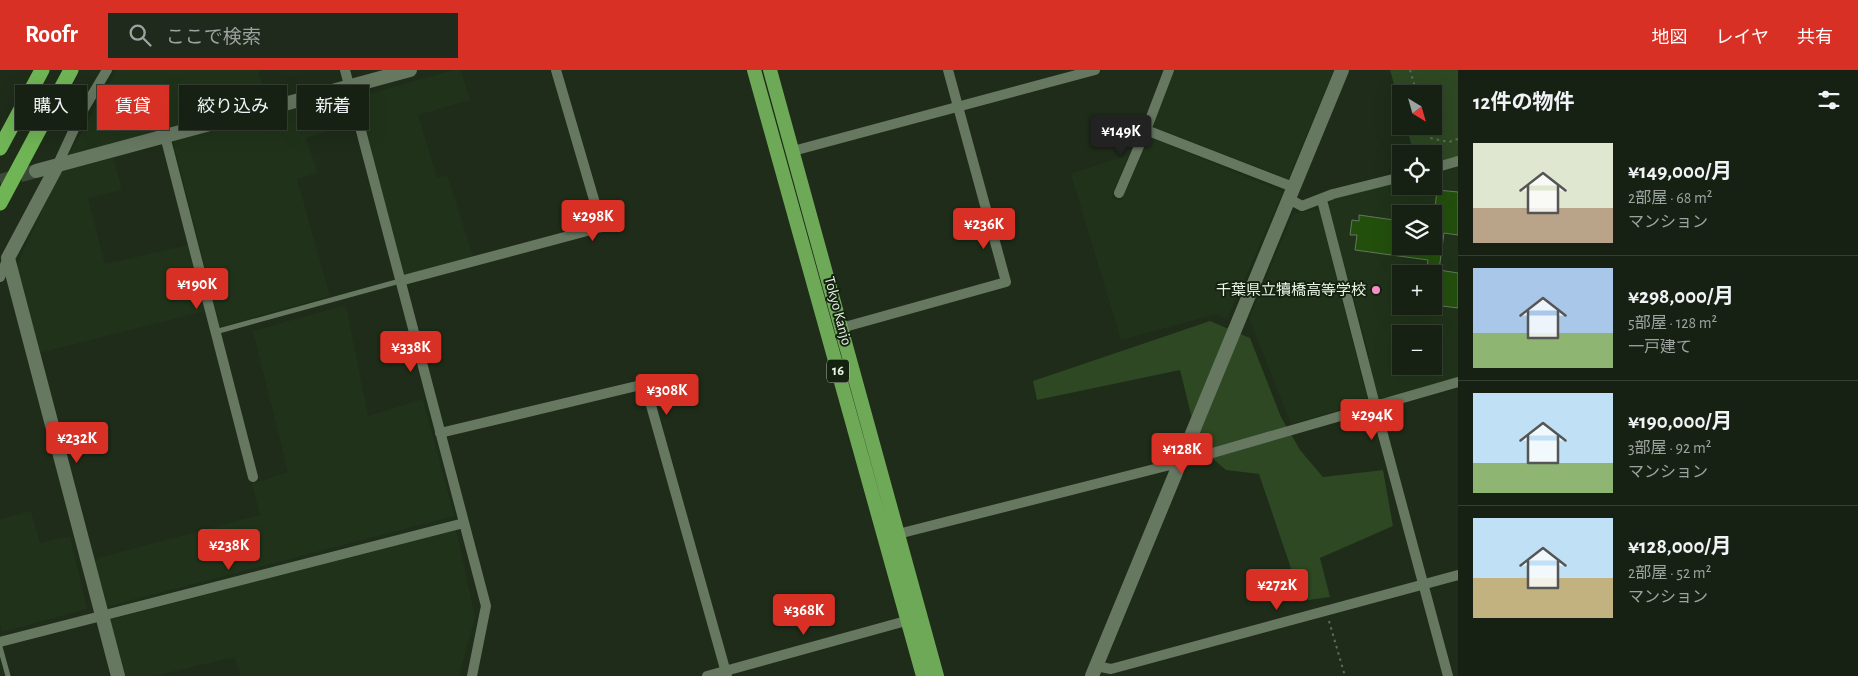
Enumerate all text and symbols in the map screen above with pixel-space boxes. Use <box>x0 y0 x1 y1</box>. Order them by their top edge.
search box <box>108 13 458 58</box>
icon: search <box>126 21 154 49</box>
text: Roofr <box>25 23 78 47</box>
text: ここで検索 <box>166 28 261 47</box>
text: 地図 <box>1652 29 1688 47</box>
text: レイヤ <box>1716 29 1769 47</box>
text: 共有 <box>1797 29 1833 47</box>
chip: 購入 <box>15 85 87 130</box>
chip: 賃貸 <box>97 85 169 130</box>
chip: 絞り込み <box>179 85 287 130</box>
chip: 新着 <box>297 85 369 130</box>
north arrow <box>1392 85 1442 135</box>
map controls <box>1392 85 1442 375</box>
icon: filters <box>1815 86 1843 114</box>
text: 12件の物件 <box>1473 92 1574 113</box>
pin: ¥149K <box>1086 114 1156 157</box>
text: ¥149K <box>1101 123 1141 139</box>
button: locate <box>1392 145 1442 195</box>
text: ¥149,000/月 <box>1628 161 1732 182</box>
icon: home <box>1513 163 1573 223</box>
text: 2部屋 · 68 m² <box>1628 190 1712 206</box>
pin: ¥298K <box>558 200 628 242</box>
button: layers <box>1392 205 1442 255</box>
text: ¥298K <box>573 208 613 224</box>
pin: ¥236K <box>949 208 1019 250</box>
text: マンション <box>1628 214 1708 230</box>
text: ¥236K <box>964 216 1004 232</box>
button: + <box>1392 265 1442 315</box>
pin: ¥190K <box>162 268 232 310</box>
street label: Tokyo Kanjo <box>822 275 854 347</box>
text: ¥190K <box>177 276 217 292</box>
place label: 千葉県立犢橋高等学校 <box>1216 282 1366 298</box>
marker: 千葉県立犢橋高等学校 <box>1370 284 1382 296</box>
text: ¥298,000/月 <box>1628 286 1734 307</box>
icon: home <box>1513 288 1573 348</box>
text: 5部屋 · 128 m² <box>1628 315 1717 331</box>
button: − <box>1392 325 1442 375</box>
pin: ¥338K <box>376 330 446 373</box>
text: ¥338K <box>391 339 431 355</box>
text: 一戸建て <box>1628 339 1692 355</box>
road number: 16 <box>827 360 849 382</box>
pin: ¥308K <box>632 374 702 416</box>
text: ¥308K <box>647 382 687 398</box>
pin: ¥294K <box>1337 398 1407 441</box>
text: ¥294K <box>1351 407 1393 423</box>
text: ¥190,000/月 <box>1628 411 1732 432</box>
icon: home <box>1513 413 1573 473</box>
pin: ¥232K <box>42 422 112 464</box>
text: ¥232K <box>57 430 97 446</box>
pin: ¥128K <box>1147 432 1217 475</box>
text: 3部屋 · 92 m² <box>1628 440 1711 456</box>
text: ¥128K <box>1163 441 1201 457</box>
text: マンション <box>1628 464 1708 480</box>
pin: ¥238K <box>194 528 264 571</box>
text: ¥128,000/月 <box>1628 536 1731 557</box>
text: ¥238K <box>209 537 249 553</box>
icon: home <box>1513 538 1573 598</box>
text: 2部屋 · 52 m² <box>1628 565 1711 581</box>
pin: ¥272K <box>1242 568 1312 611</box>
text: ¥272K <box>1257 577 1297 593</box>
text: マンション <box>1628 589 1708 605</box>
pin: ¥368K <box>769 594 839 636</box>
text: ¥368K <box>784 602 824 618</box>

